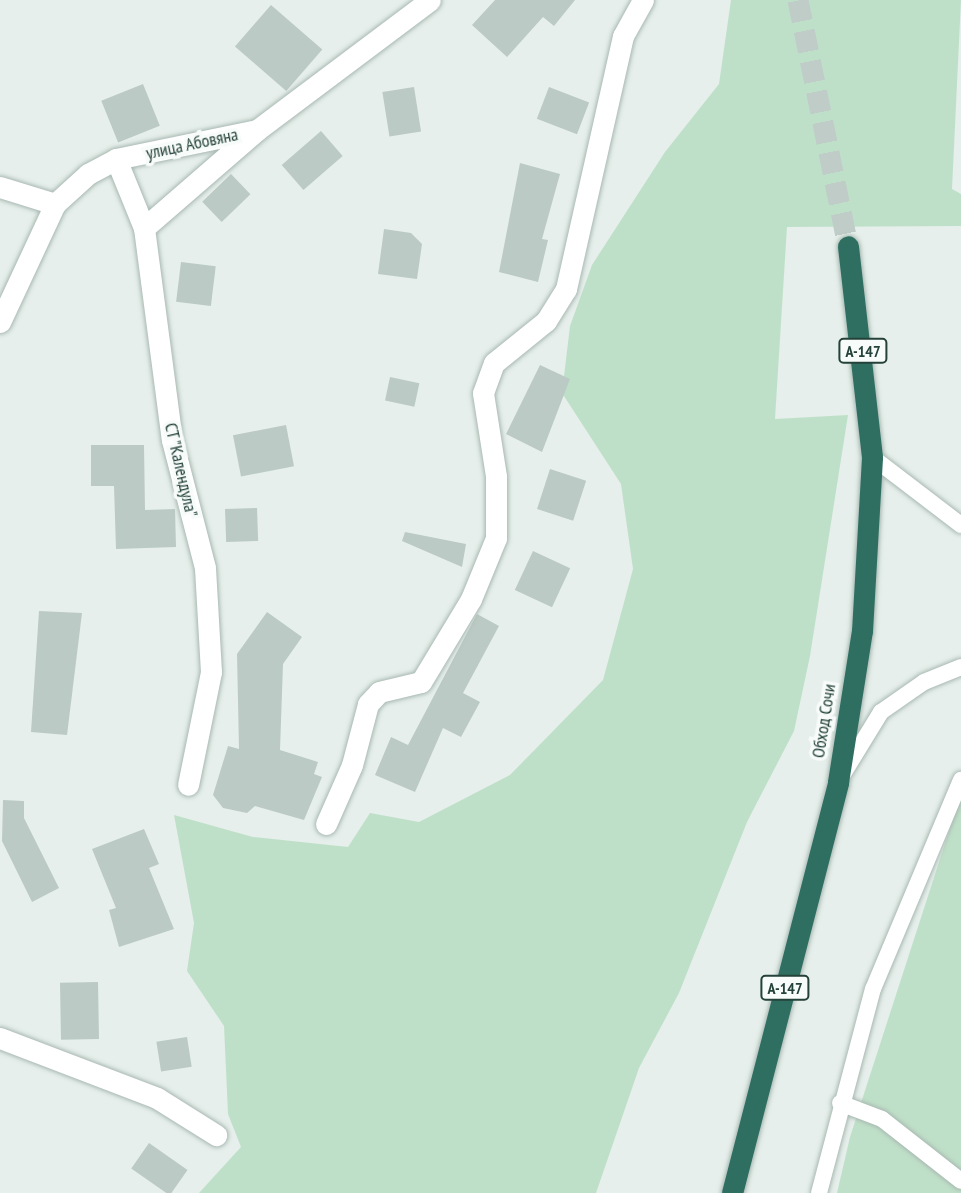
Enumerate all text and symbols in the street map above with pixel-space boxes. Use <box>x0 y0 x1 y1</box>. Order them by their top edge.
street label: улица Абовяна <box>144 124 240 164</box>
road number: А-147 <box>837 338 889 364</box>
street label: СТ "Календула" <box>160 420 202 520</box>
street label: Обход Сочи <box>808 683 840 759</box>
road number: А-147 <box>759 976 811 1000</box>

